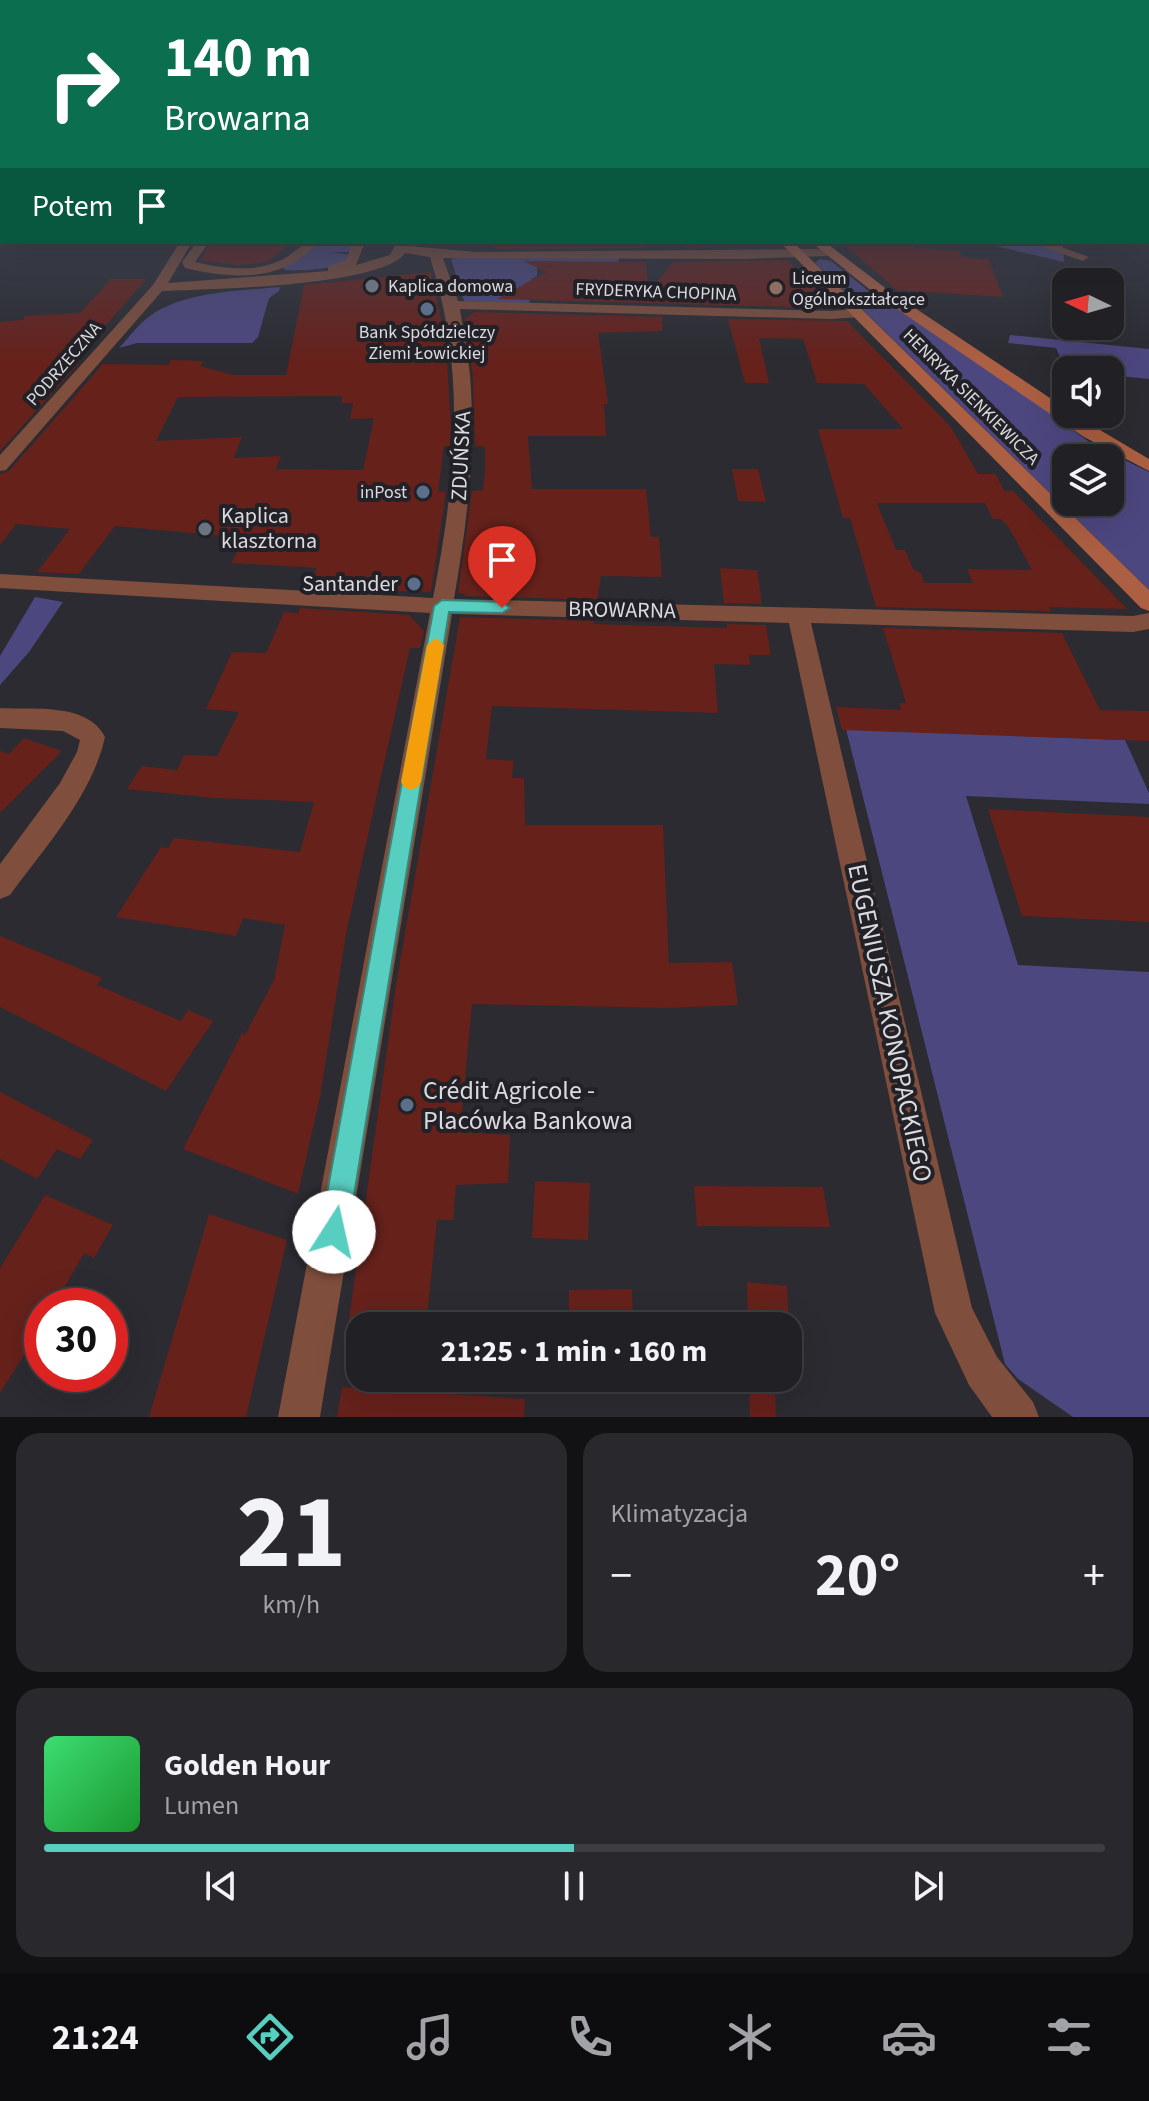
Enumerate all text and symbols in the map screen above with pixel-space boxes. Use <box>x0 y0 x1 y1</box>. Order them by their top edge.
text: 140 m <box>164 19 312 98</box>
icon: right <box>32 32 136 136</box>
text: Browarna <box>164 93 311 144</box>
icon: arrive <box>130 184 174 228</box>
text: Potem <box>32 185 114 228</box>
place label: Liceum Ogólnokształcące <box>792 266 925 312</box>
north arrow <box>1052 268 1124 340</box>
map controls <box>1052 268 1124 516</box>
place label: Kaplica domowa <box>388 274 513 299</box>
marker: Kaplica domowa <box>363 277 381 295</box>
street label: FRYDERYKA CHOPINA <box>575 277 737 307</box>
marker: Liceum Ogólnokształcące <box>767 279 785 297</box>
marker: Bank Spółdzielczy Ziemi Łowickiej <box>418 300 436 318</box>
street label: PODRZECZNA <box>21 317 108 411</box>
place label: Bank Spółdzielczy Ziemi Łowickiej <box>359 320 496 366</box>
street label: HENRYKA SIENKIEWICZA <box>897 323 1045 471</box>
button: sound <box>1052 356 1124 428</box>
street label: ZDUŃSKA <box>443 410 479 502</box>
button: layers <box>1052 444 1124 516</box>
place label: inPost <box>360 480 407 505</box>
marker: inPost <box>414 483 432 501</box>
place label: Kaplica klasztorna <box>221 500 317 557</box>
marker: Kaplica klasztorna <box>196 520 214 538</box>
pin <box>468 526 536 608</box>
icon: arrive <box>480 538 524 582</box>
place label: Santander <box>302 568 398 600</box>
marker: Santander <box>405 575 423 593</box>
street label: BROWARNA <box>568 593 676 627</box>
street label: EUGENIUSZA KONOPACKIEGO <box>838 860 942 1186</box>
place label: Crédit Agricole - Placówka Bankowa <box>423 1072 633 1139</box>
marker: Crédit Agricole - Placówka Bankowa <box>398 1096 416 1114</box>
position arrow <box>292 1190 376 1274</box>
speed limit sign: 30 <box>24 1288 128 1392</box>
text: 21:25 · 1 min · 160 m <box>441 1330 707 1373</box>
text: 21 <box>236 1460 346 1608</box>
text: Klimatyzacja <box>611 1495 748 1532</box>
text: 20° <box>815 1534 900 1619</box>
text: − <box>611 1545 632 1608</box>
text: + <box>1083 1545 1105 1608</box>
text: km/h <box>262 1586 320 1623</box>
text: Golden Hour <box>164 1744 330 1787</box>
text: Lumen <box>164 1787 239 1824</box>
icon: previous <box>199 1864 243 1908</box>
icon: pause <box>552 1864 596 1908</box>
icon: next <box>906 1864 950 1908</box>
icon: directions <box>242 2009 298 2065</box>
icon: music <box>402 2009 458 2065</box>
icon: phone <box>562 2009 618 2065</box>
icon: climate <box>722 2009 778 2065</box>
icon: car <box>881 2009 937 2065</box>
icon: filters <box>1041 2009 1097 2065</box>
text: 21:24 <box>52 2012 139 2063</box>

